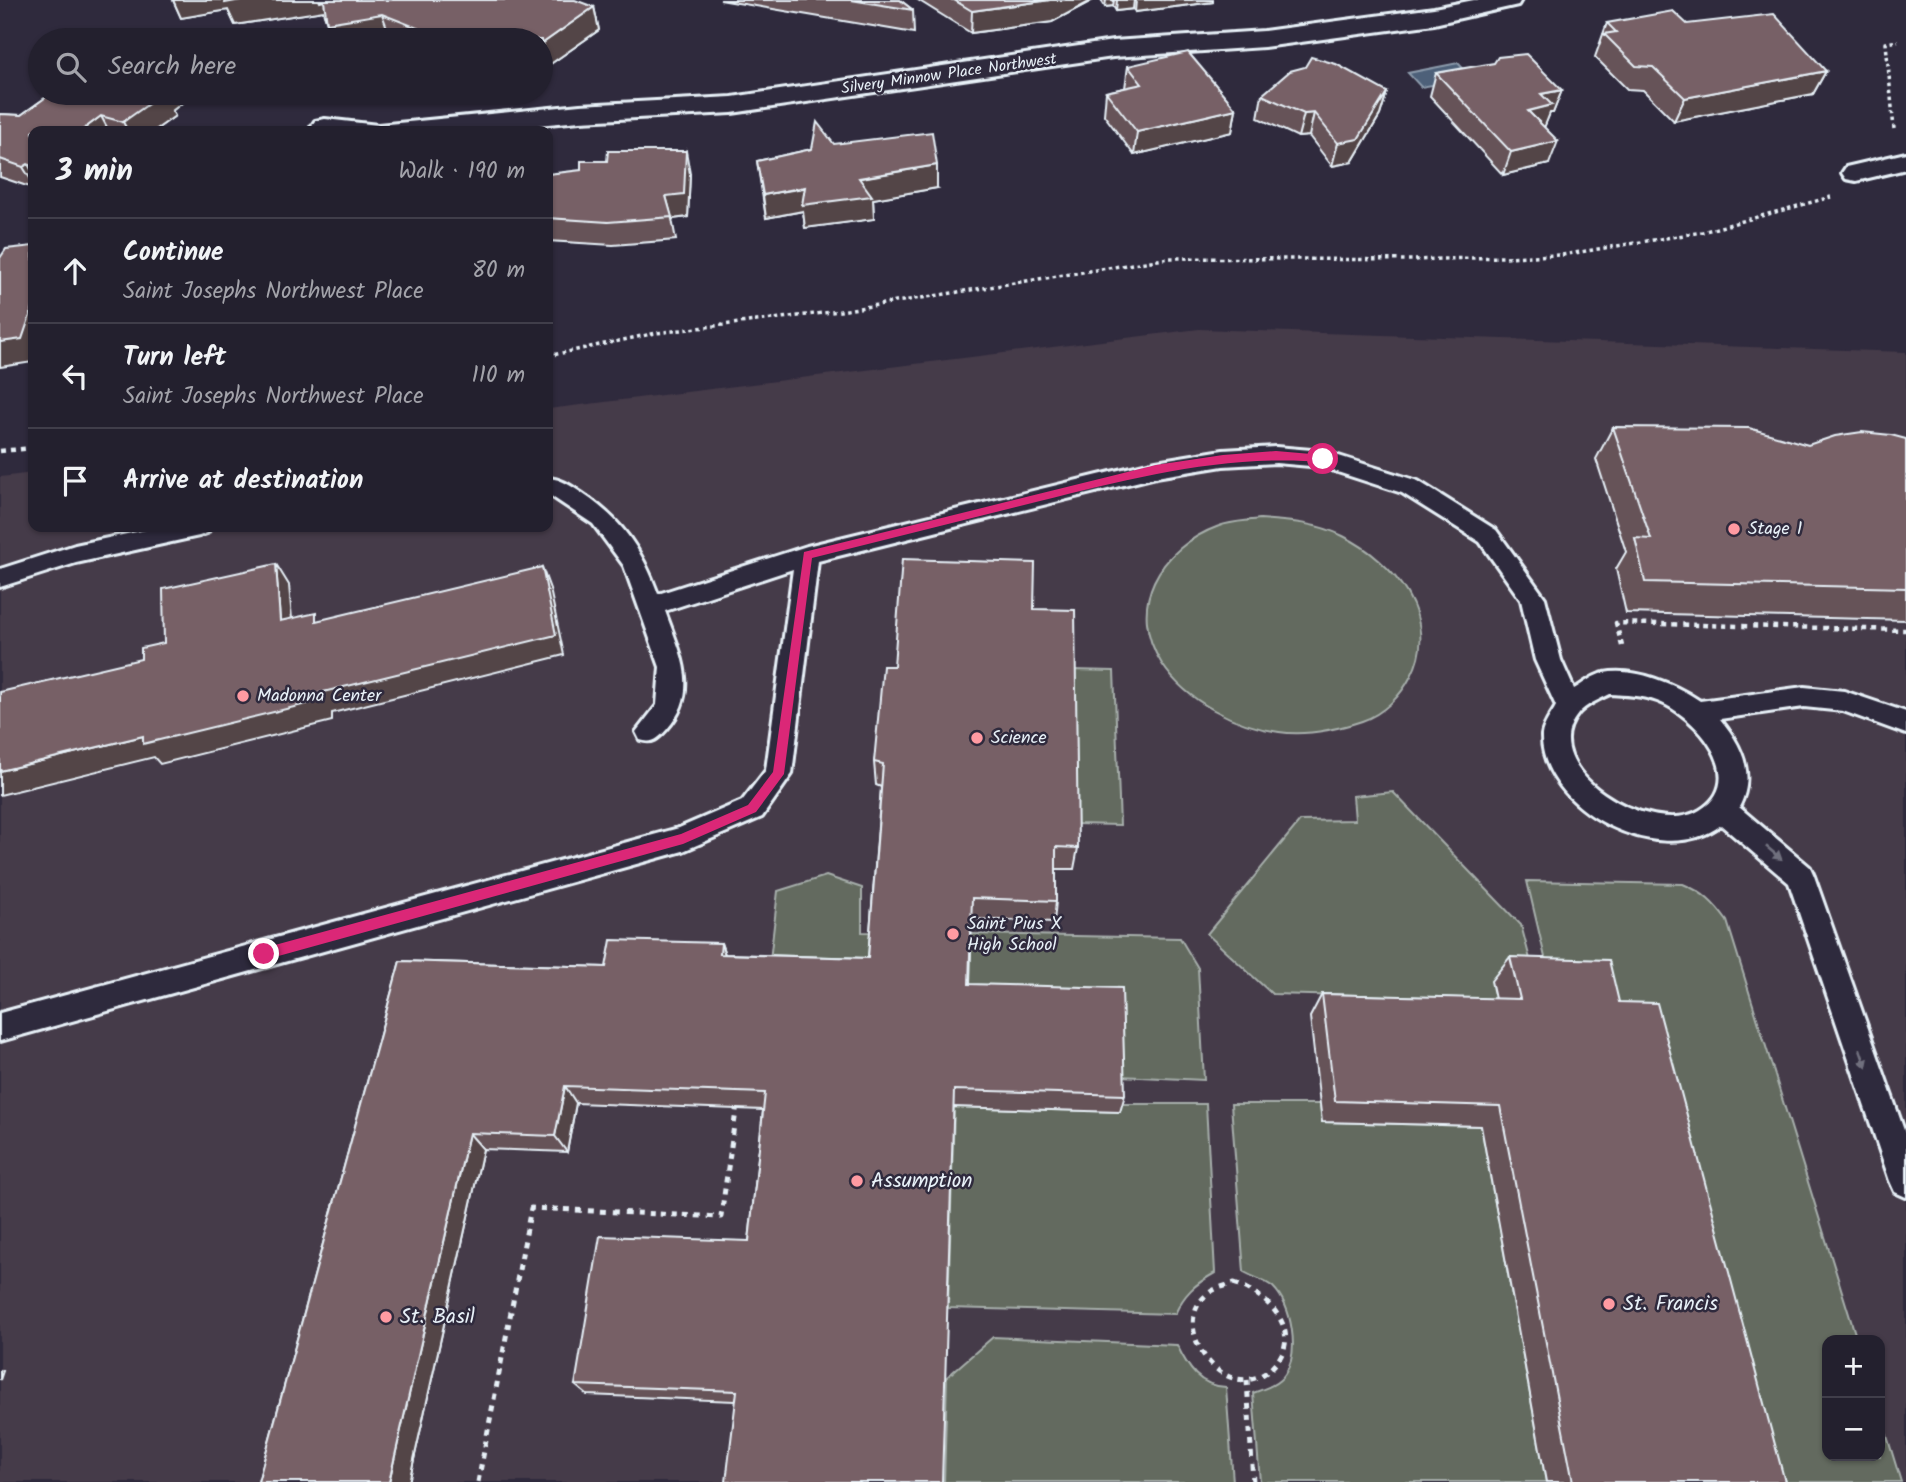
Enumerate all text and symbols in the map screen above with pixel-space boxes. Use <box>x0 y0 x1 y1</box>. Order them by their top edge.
search box <box>28 28 553 105</box>
text: Search here <box>108 46 236 88</box>
street label: Silvery Minnow Place Northwest <box>840 46 1059 101</box>
icon: search <box>52 48 90 86</box>
text: 3 min <box>56 148 133 196</box>
text: Walk · 190 m <box>398 154 525 190</box>
text: Continue <box>123 232 224 274</box>
icon: ahead <box>56 252 94 290</box>
text: 80 m <box>472 253 525 289</box>
text: Saint Josephs Northwest Place <box>123 274 424 310</box>
text: Turn left <box>123 337 226 379</box>
icon: left <box>56 357 94 395</box>
text: 110 m <box>472 358 525 394</box>
text: Saint Josephs Northwest Place <box>123 379 424 415</box>
route start <box>1307 443 1338 474</box>
text: Arrive at destination <box>123 460 363 502</box>
icon: arrive <box>56 462 94 500</box>
place label: Stage 1 <box>1748 515 1803 544</box>
marker: Stage 1 <box>1726 521 1742 537</box>
place label: Madonna Center <box>257 682 382 711</box>
marker: Madonna Center <box>235 688 251 704</box>
place label: Science <box>991 724 1047 753</box>
marker: Science <box>969 730 985 746</box>
one-way arrow <box>1765 845 1783 861</box>
place label: Saint Pius X High School <box>967 910 1063 960</box>
marker: Saint Pius X High School <box>945 926 961 942</box>
route end <box>248 938 279 969</box>
one-way arrow <box>1858 1048 1869 1069</box>
place label: Assumption <box>871 1165 972 1198</box>
marker: Assumption <box>849 1173 865 1189</box>
place label: St. Francis <box>1623 1288 1718 1321</box>
marker: St. Francis <box>1601 1296 1617 1312</box>
place label: St. Basil <box>400 1301 475 1334</box>
marker: St. Basil <box>378 1309 394 1325</box>
map controls <box>1822 1335 1885 1461</box>
button: + <box>1822 1335 1885 1398</box>
button: − <box>1822 1398 1885 1461</box>

